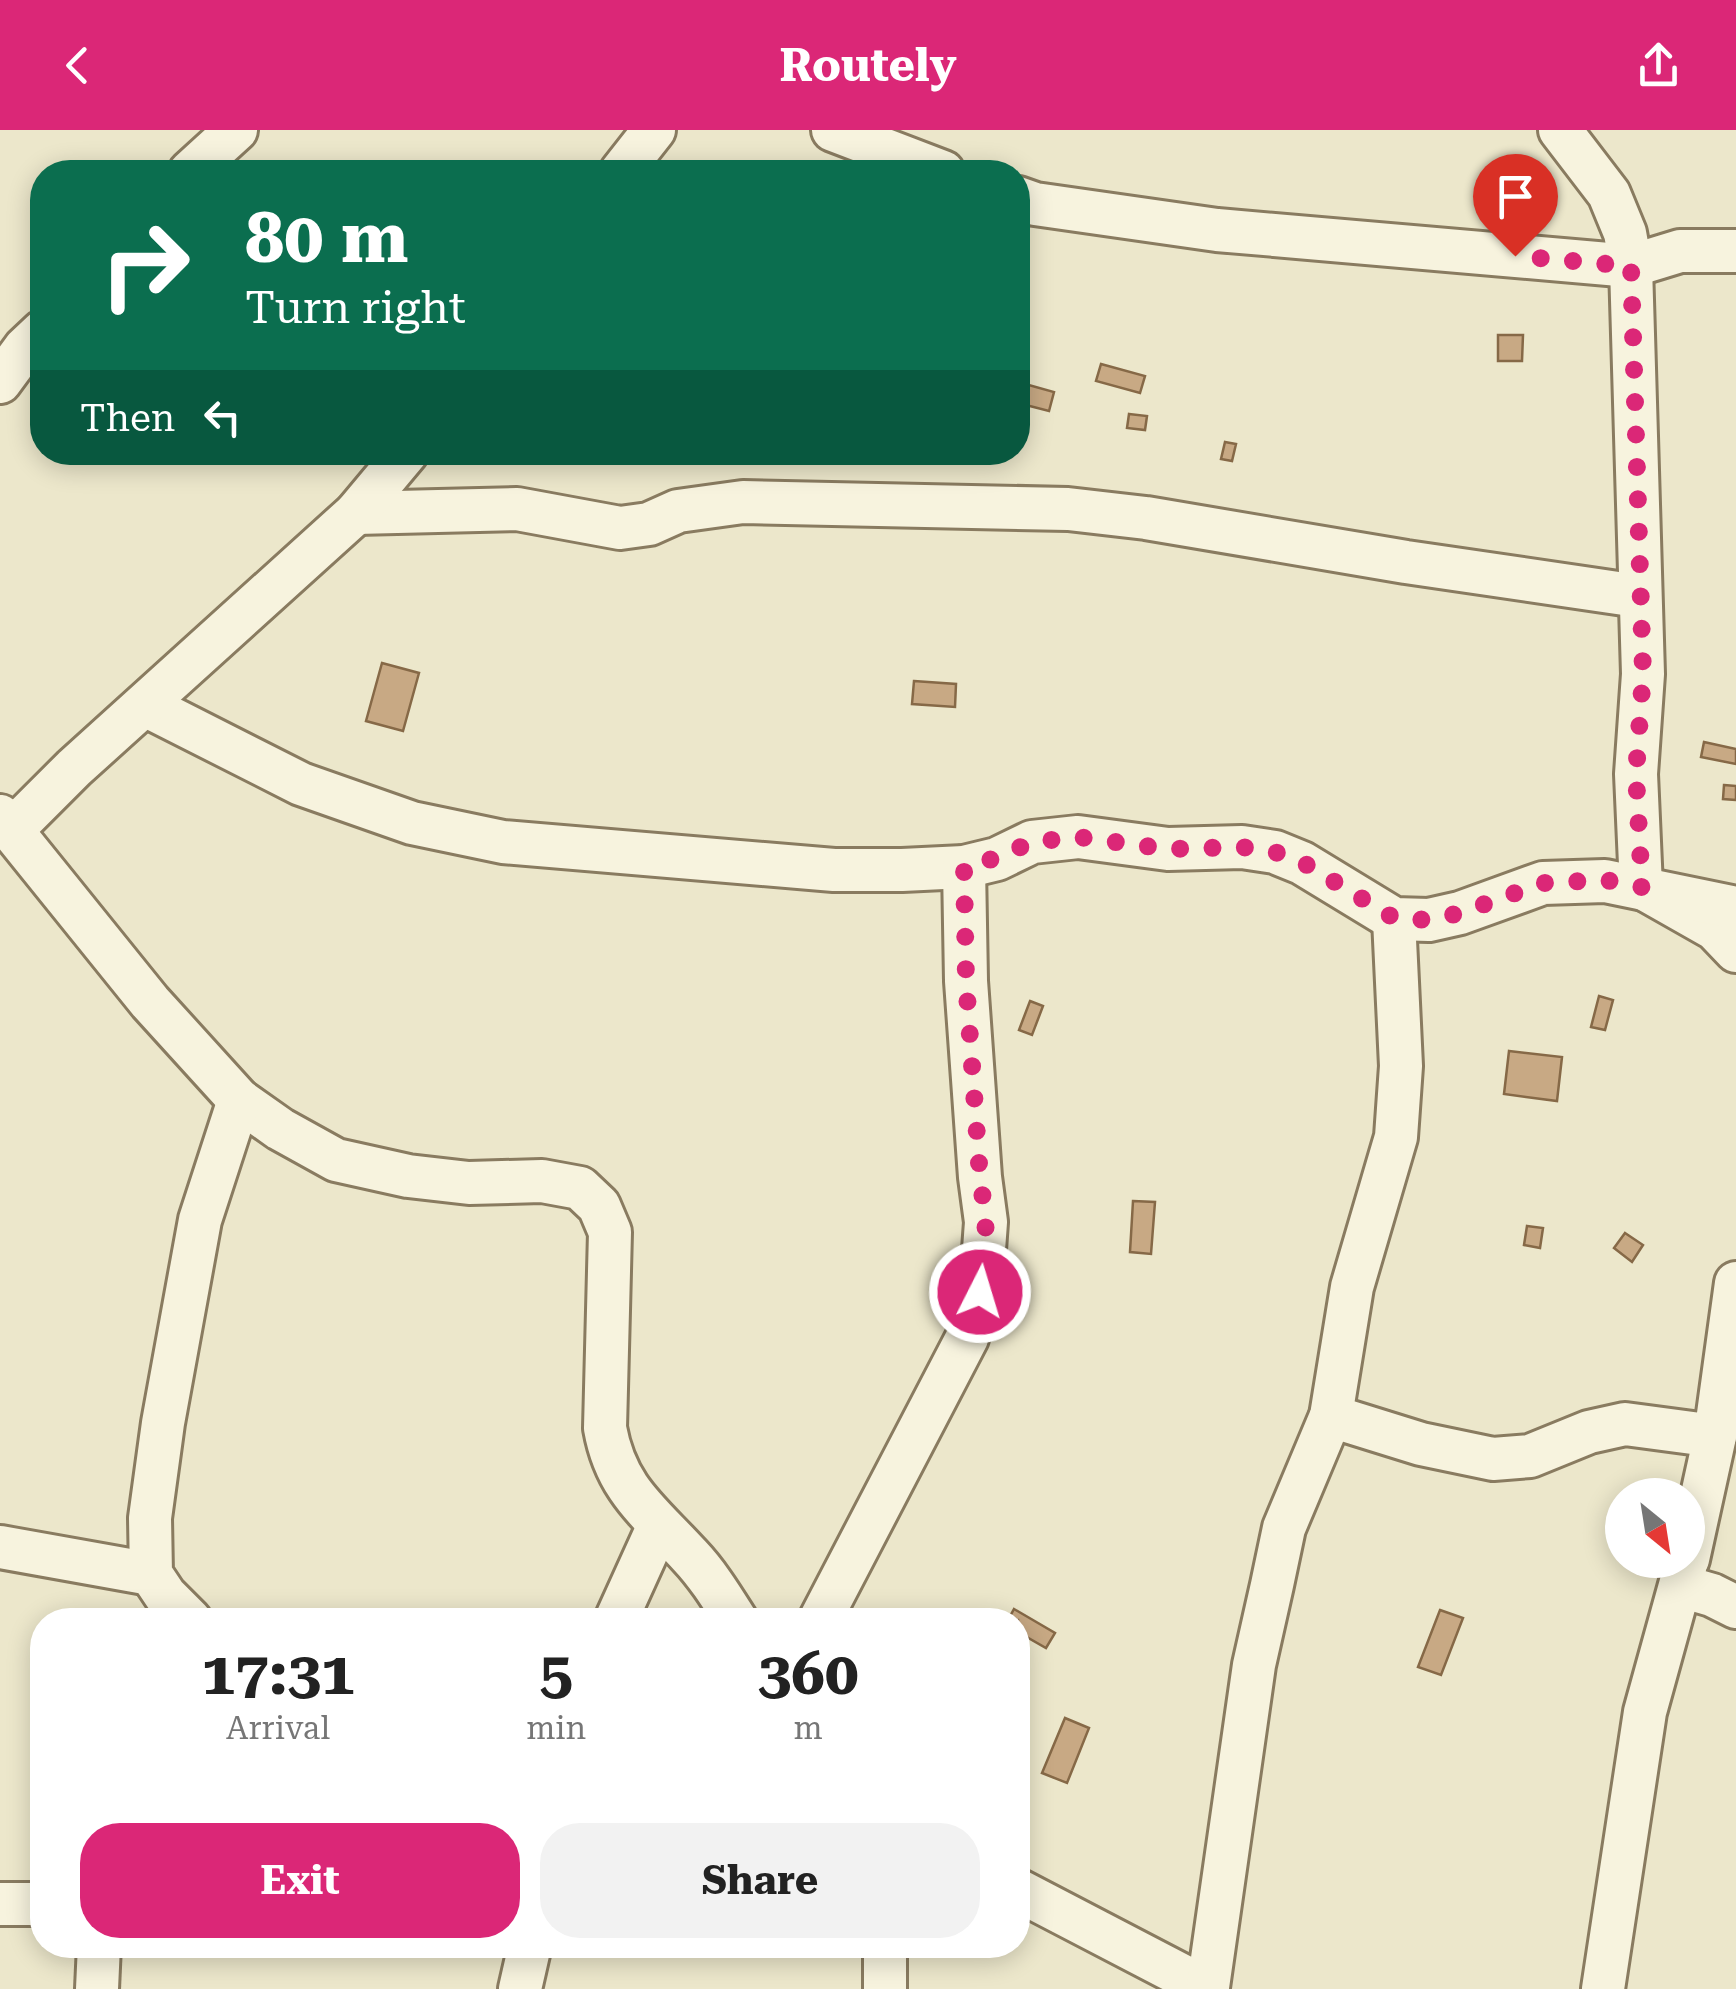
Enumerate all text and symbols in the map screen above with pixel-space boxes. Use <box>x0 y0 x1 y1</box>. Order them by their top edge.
icon: back <box>50 38 105 93</box>
icon: share <box>1631 38 1686 93</box>
text: Routely <box>779 39 957 92</box>
pin <box>1473 154 1558 257</box>
icon: arrive <box>1488 169 1543 224</box>
text: 80 m <box>245 197 409 279</box>
icon: right <box>80 200 210 330</box>
text: Turn right <box>245 281 466 334</box>
icon: left <box>195 390 250 445</box>
text: Then <box>80 396 175 440</box>
position arrow <box>928 1240 1032 1344</box>
north arrow <box>1605 1478 1705 1578</box>
map controls <box>1605 1478 1705 1578</box>
text: 17:31 <box>201 1638 355 1709</box>
text: 5 <box>539 1638 573 1709</box>
text: 360 <box>758 1638 859 1709</box>
text: Arrival <box>226 1709 330 1747</box>
text: min <box>526 1709 586 1747</box>
text: m <box>794 1709 823 1747</box>
button: Exit <box>80 1823 520 1938</box>
button: Share <box>540 1823 980 1938</box>

